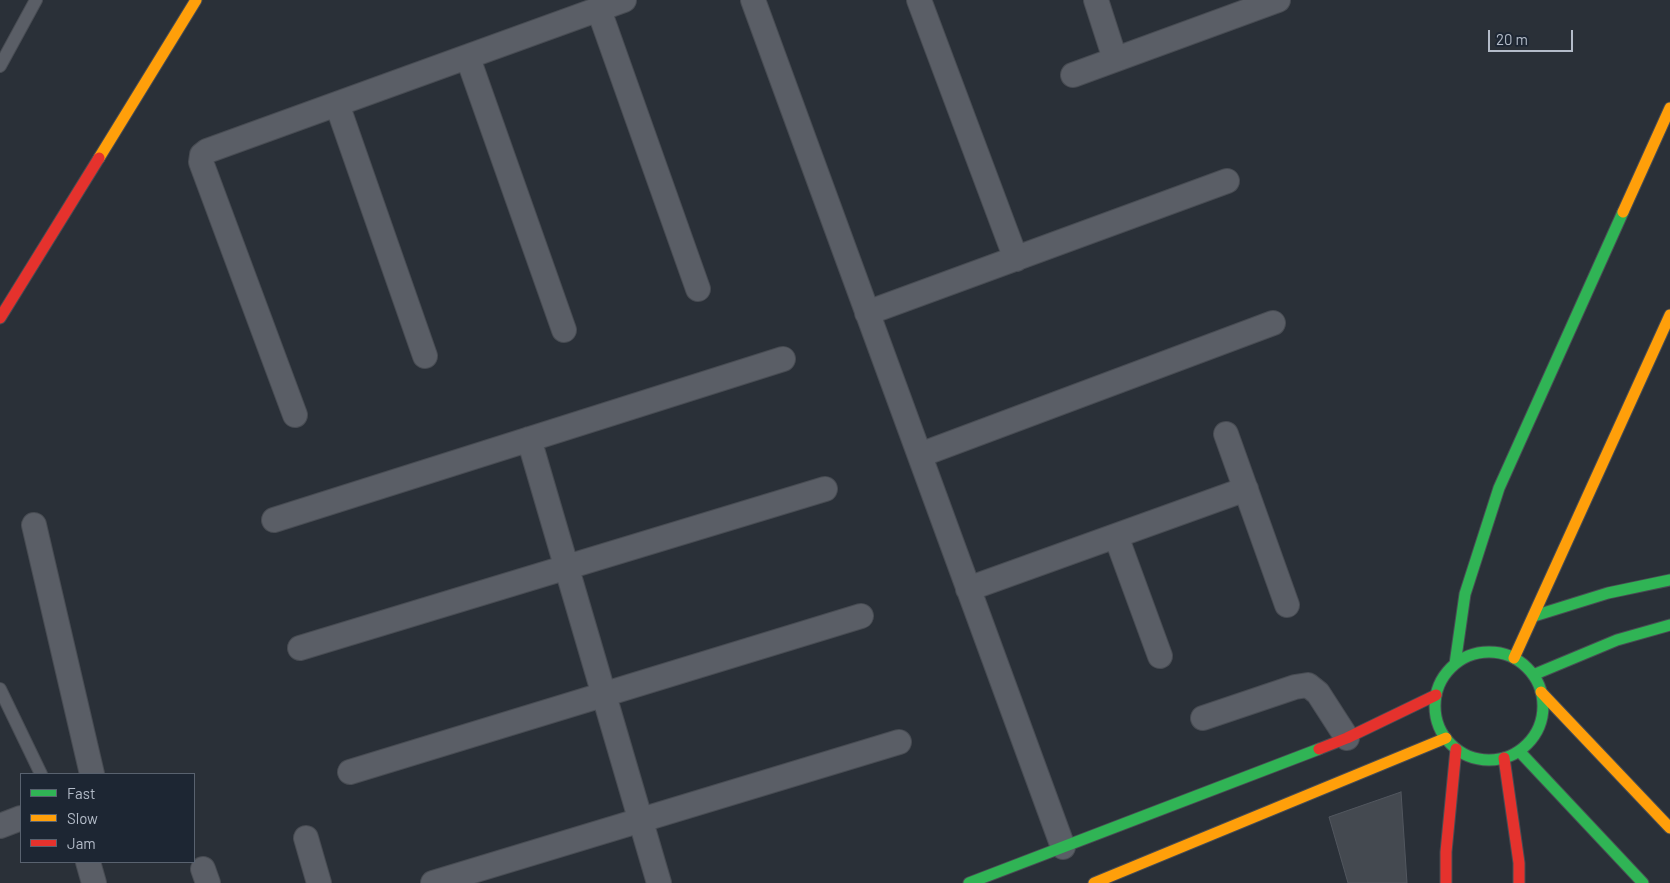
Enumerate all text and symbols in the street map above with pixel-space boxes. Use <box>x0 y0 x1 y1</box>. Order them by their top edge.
scale bar <box>1490 20 1575 52</box>
text: 20 m <box>1496 30 1528 48</box>
legend <box>20 773 195 863</box>
text: Fast <box>67 784 95 802</box>
text: Slow <box>67 809 98 827</box>
text: Jam <box>67 834 96 852</box>

